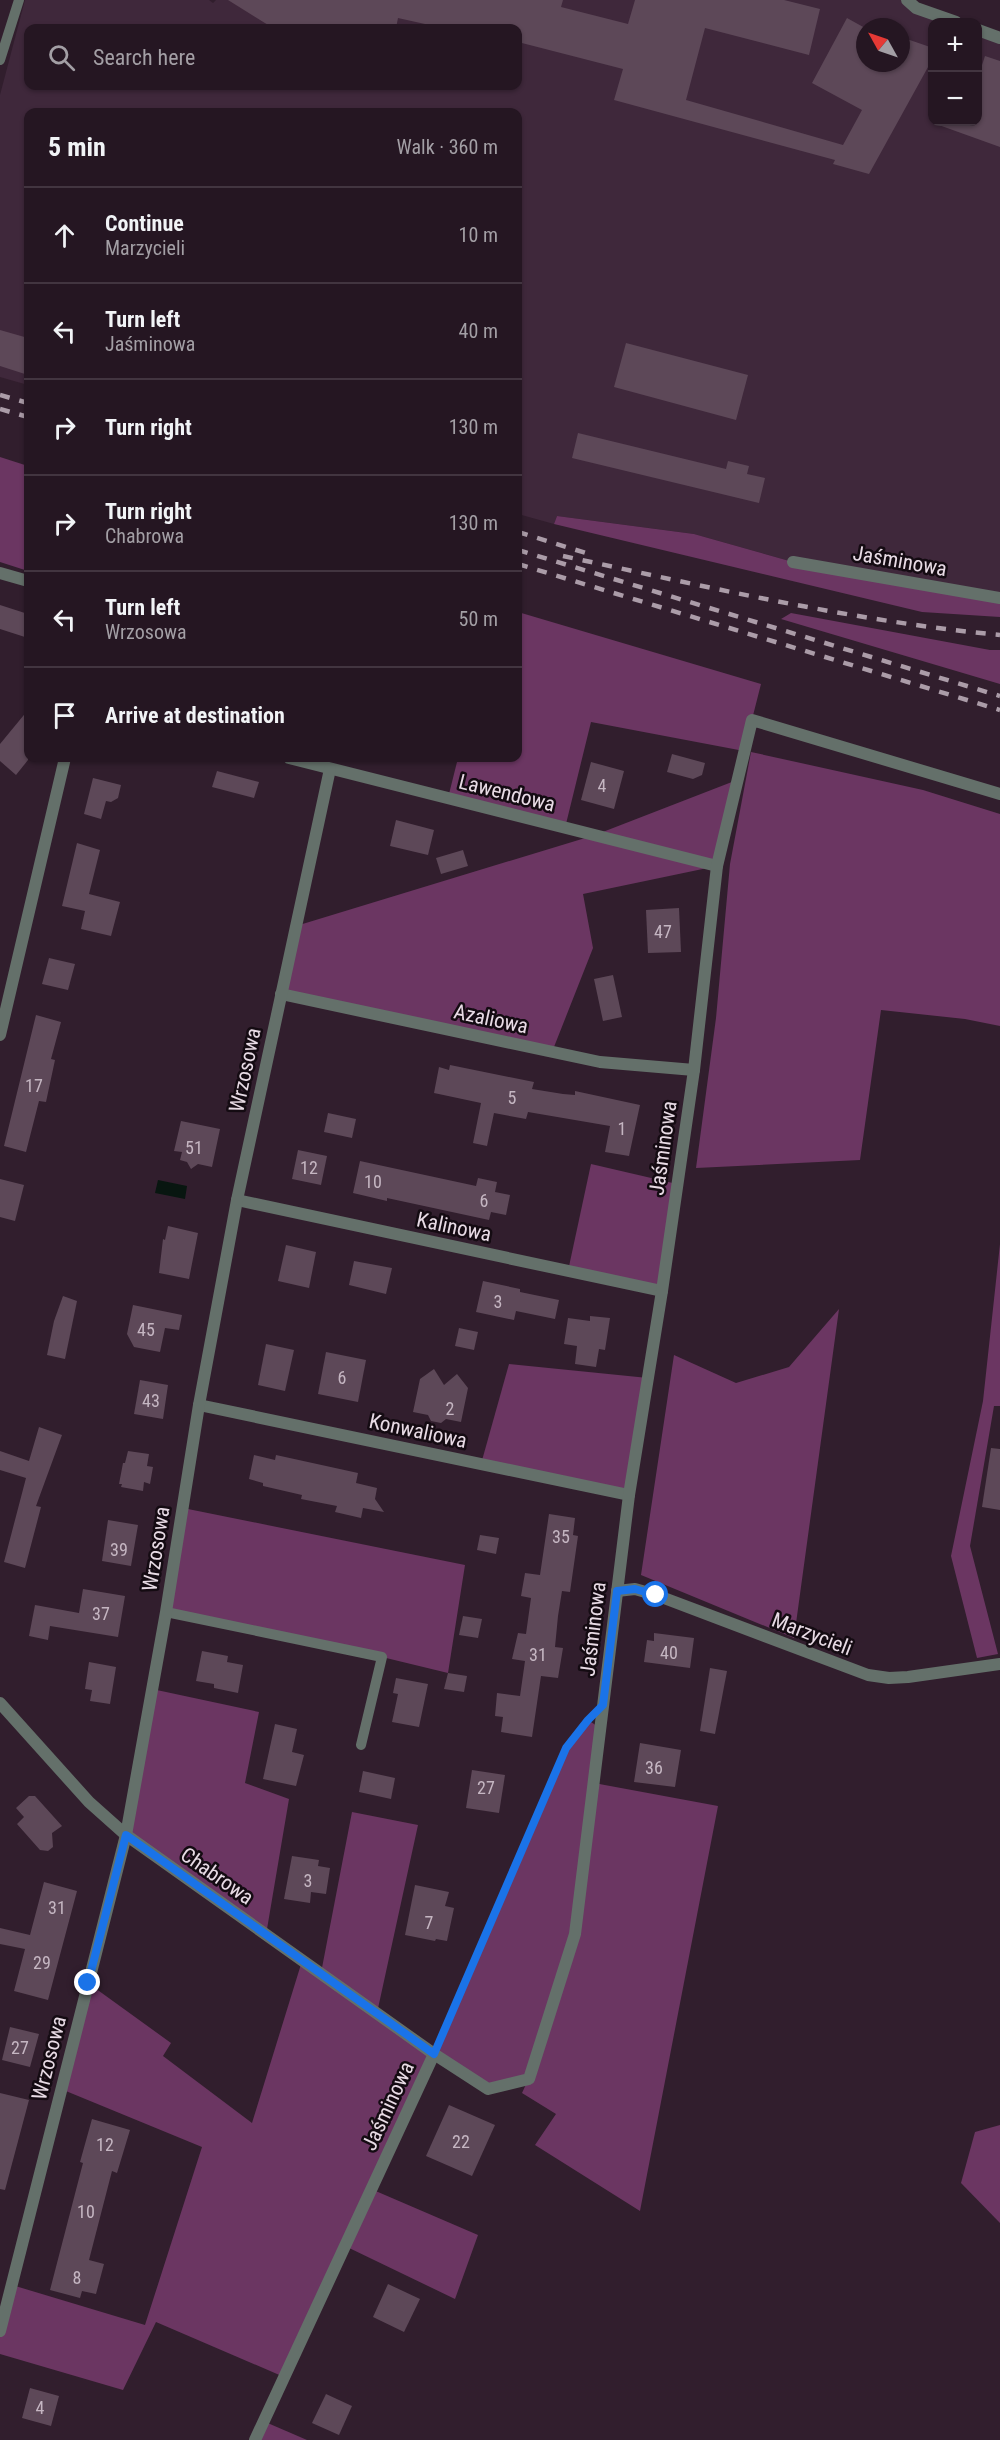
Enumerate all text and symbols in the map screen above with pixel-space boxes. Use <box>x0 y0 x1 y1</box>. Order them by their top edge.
north arrow <box>856 18 910 72</box>
map controls <box>928 18 982 126</box>
button: + <box>928 18 982 72</box>
search box <box>24 24 522 90</box>
icon: search <box>45 41 78 74</box>
text: Search here <box>93 45 195 70</box>
button: − <box>928 72 982 126</box>
text: 5 min <box>48 132 106 162</box>
text: Walk · 360 m <box>397 135 498 159</box>
text: Continue <box>105 211 184 236</box>
icon: ahead <box>48 219 81 252</box>
text: 10 m <box>459 223 498 247</box>
text: Marzycieli <box>105 236 185 260</box>
text: Turn left <box>105 307 180 332</box>
icon: left <box>48 315 81 348</box>
text: 40 m <box>459 319 498 343</box>
text: Jaśminowa <box>105 332 195 356</box>
icon: right <box>48 411 81 444</box>
text: Turn right <box>105 415 192 440</box>
text: 130 m <box>449 415 498 439</box>
text: Turn right <box>105 499 192 524</box>
icon: right <box>48 507 81 540</box>
text: 130 m <box>449 511 498 535</box>
text: Chabrowa <box>105 524 184 548</box>
street label: Jaśminowa <box>851 541 949 581</box>
text: Turn left <box>105 595 180 620</box>
icon: left <box>48 603 81 636</box>
text: 50 m <box>459 607 498 631</box>
text: Wrzosowa <box>105 620 187 644</box>
icon: arrive <box>48 699 81 732</box>
text: Arrive at destination <box>105 703 285 728</box>
street label: Lawendowa <box>456 769 558 817</box>
house number: 4 <box>598 775 607 796</box>
house number: 47 <box>654 921 672 942</box>
street label: Azaliowa <box>452 999 530 1039</box>
street label: Wrzosowa <box>224 1026 266 1114</box>
house number: 17 <box>25 1075 43 1096</box>
house number: 5 <box>508 1087 517 1108</box>
street label: Jaśminowa <box>645 1099 681 1197</box>
house number: 1 <box>618 1118 626 1139</box>
house number: 51 <box>185 1137 203 1158</box>
house number: 12 <box>300 1157 318 1178</box>
house number: 10 <box>364 1171 382 1192</box>
house number: 6 <box>480 1190 488 1211</box>
street label: Kalinowa <box>415 1207 493 1247</box>
house number: 3 <box>494 1291 502 1312</box>
house number: 45 <box>137 1319 155 1340</box>
house number: 6 <box>338 1367 346 1388</box>
house number: 43 <box>142 1390 160 1411</box>
house number: 2 <box>446 1398 455 1419</box>
street label: Konwaliowa <box>367 1409 469 1453</box>
street label: Wrzosowa <box>137 1505 175 1593</box>
house number: 35 <box>552 1526 570 1547</box>
house number: 39 <box>110 1539 128 1560</box>
street label: Jaśminowa <box>575 1580 611 1678</box>
route start <box>642 1581 668 1607</box>
house number: 37 <box>92 1603 110 1624</box>
street label: Marzycieli <box>768 1608 856 1660</box>
house number: 40 <box>660 1642 678 1663</box>
house number: 31 <box>529 1644 547 1665</box>
house number: 36 <box>645 1757 663 1778</box>
house number: 27 <box>477 1777 495 1798</box>
street label: Chabrowa <box>176 1842 258 1910</box>
house number: 3 <box>304 1870 312 1891</box>
house number: 31 <box>48 1897 66 1918</box>
house number: 7 <box>425 1912 434 1933</box>
house number: 29 <box>33 1952 51 1973</box>
route end <box>74 1969 100 1995</box>
street label: Wrzosowa <box>27 2014 71 2102</box>
house number: 27 <box>11 2037 29 2058</box>
street label: Jaśminowa <box>357 2058 419 2154</box>
house number: 22 <box>452 2131 470 2152</box>
house number: 12 <box>96 2134 114 2155</box>
house number: 10 <box>77 2201 95 2222</box>
house number: 8 <box>73 2267 81 2288</box>
house number: 4 <box>36 2397 45 2418</box>

